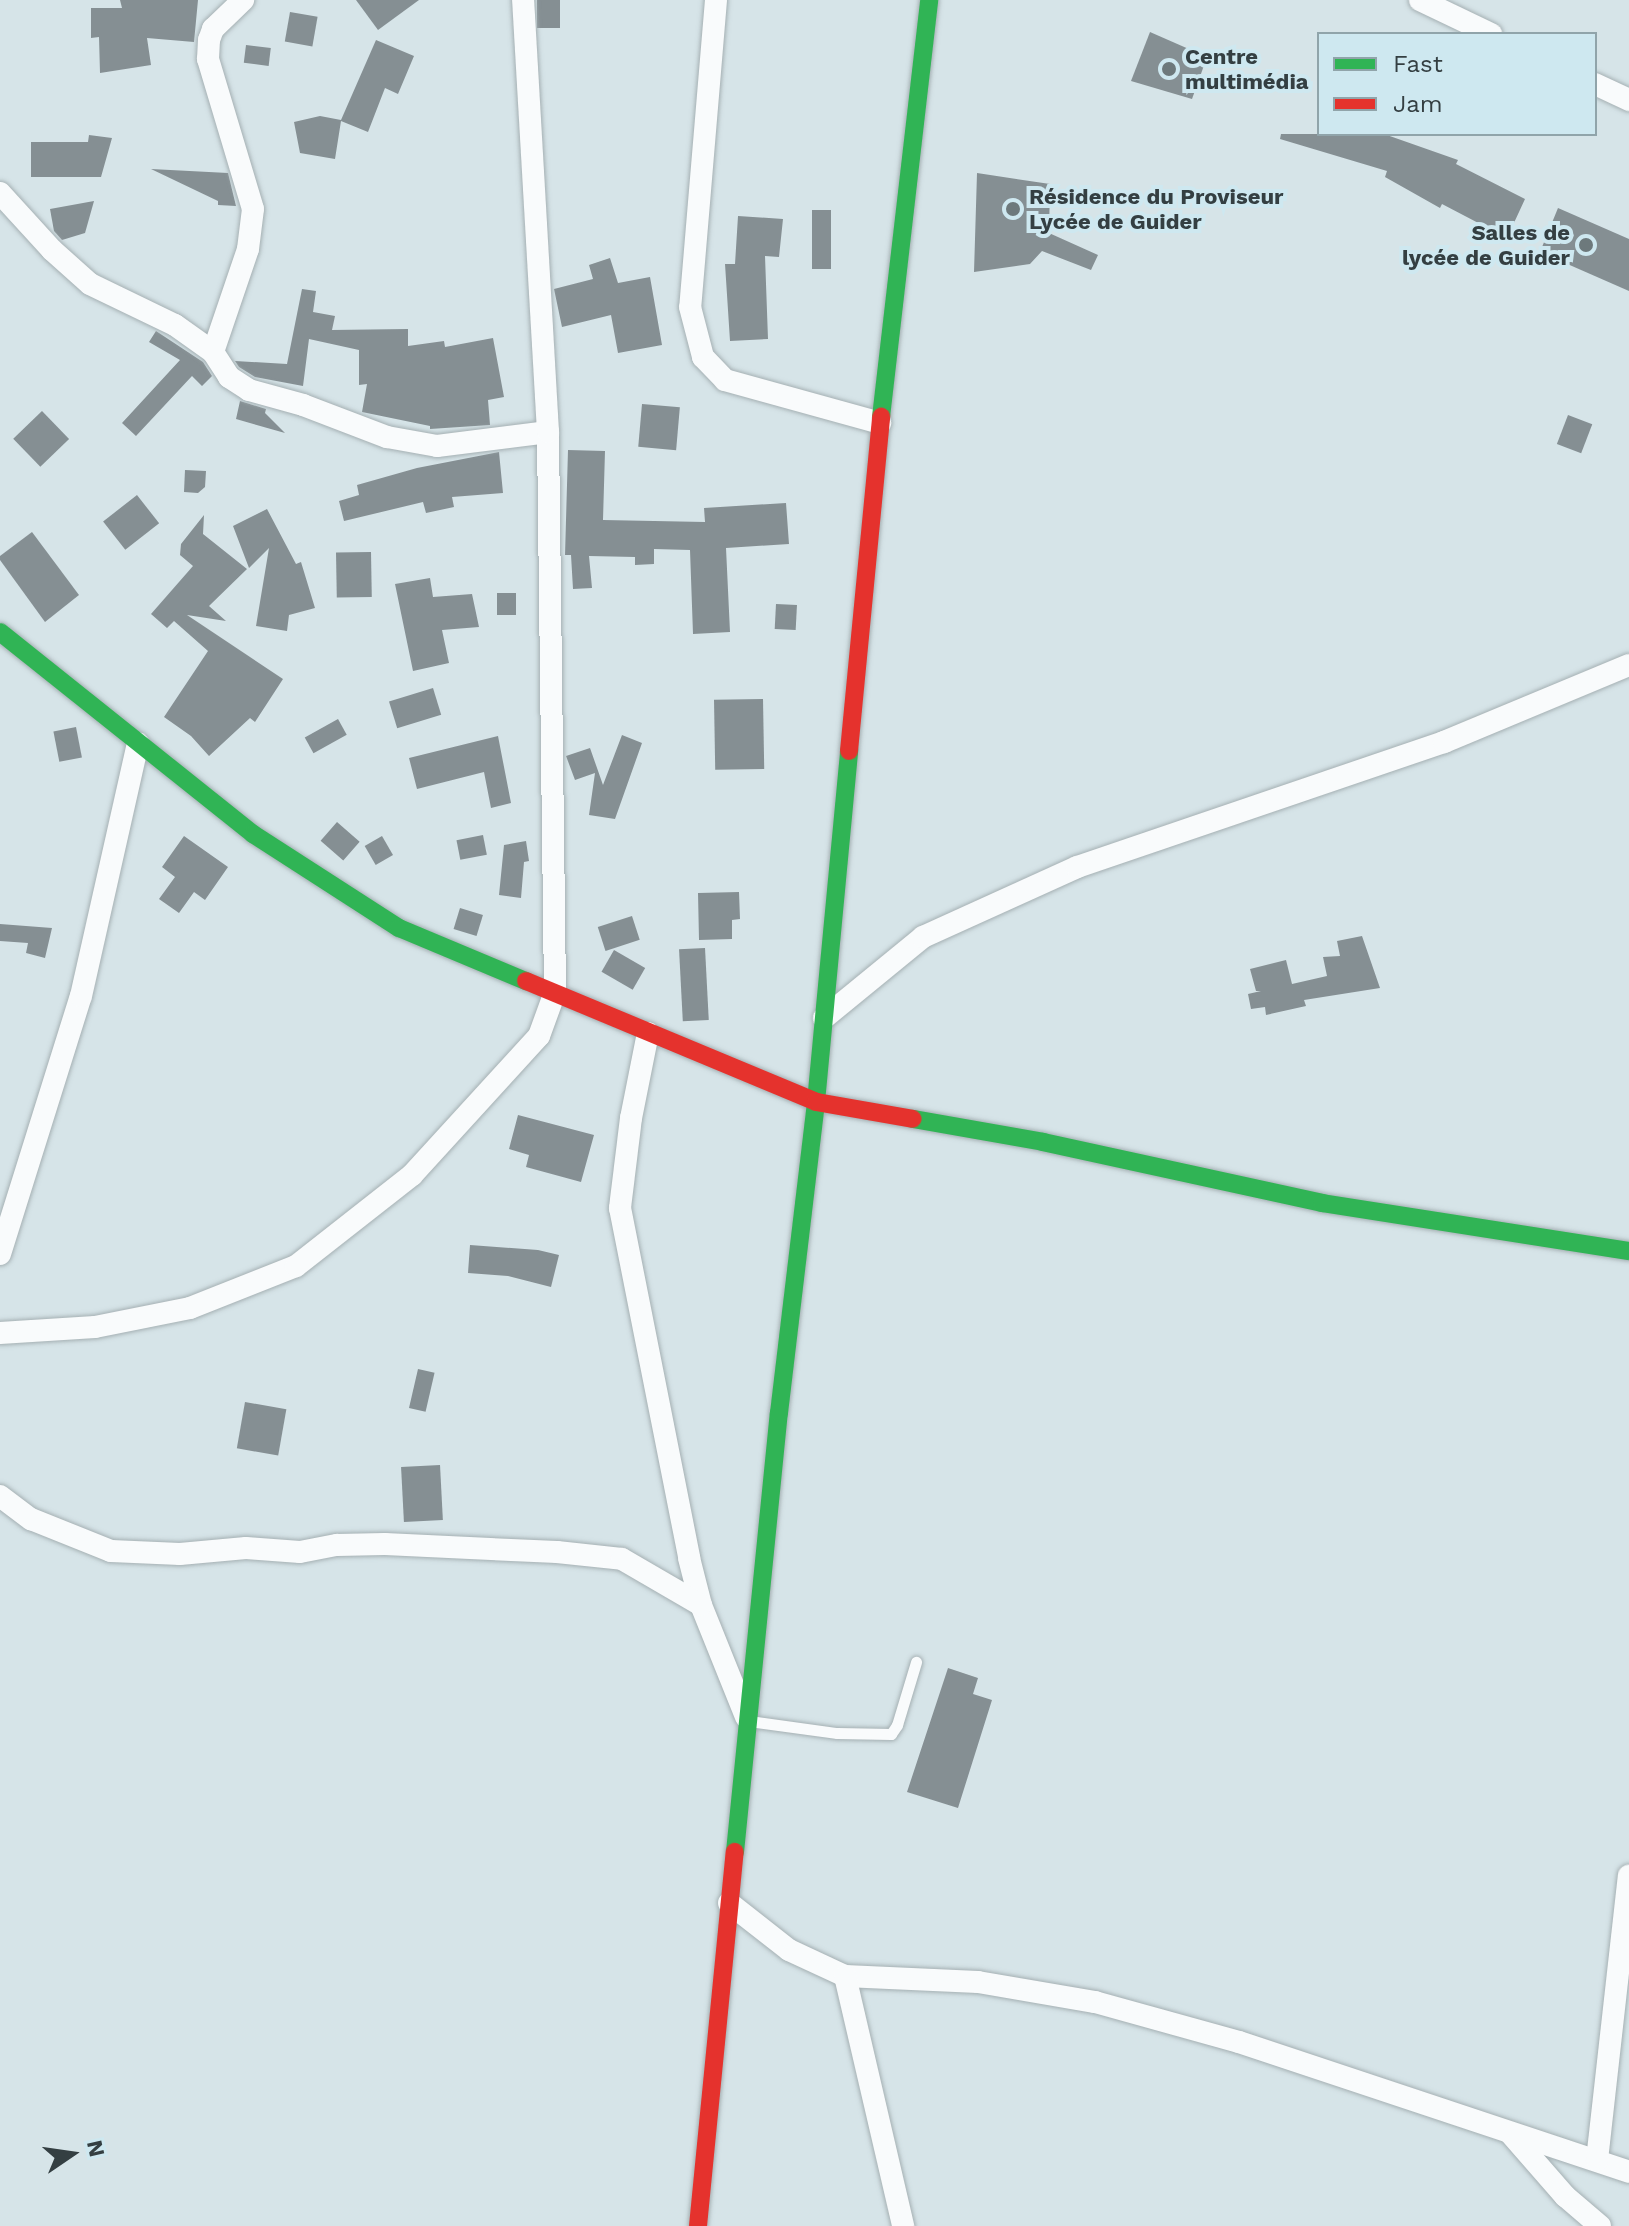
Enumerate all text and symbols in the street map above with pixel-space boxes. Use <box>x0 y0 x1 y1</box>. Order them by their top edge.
legend <box>1317 32 1597 136</box>
place label: Centre multimédia <box>1185 43 1309 94</box>
text: Fast <box>1393 50 1443 78</box>
marker: Centre multimédia <box>1160 60 1178 78</box>
text: Jam <box>1393 90 1443 118</box>
place label: Résidence du Proviseur Lycée de Guider <box>1029 183 1283 234</box>
marker: Résidence du Proviseur Lycée de Guider <box>1004 200 1022 218</box>
place label: Salles de lycée de Guider <box>1402 219 1570 270</box>
marker: Salles de lycée de Guider <box>1577 236 1595 254</box>
north arrow <box>32 2114 112 2194</box>
text: N <box>82 2138 110 2159</box>

